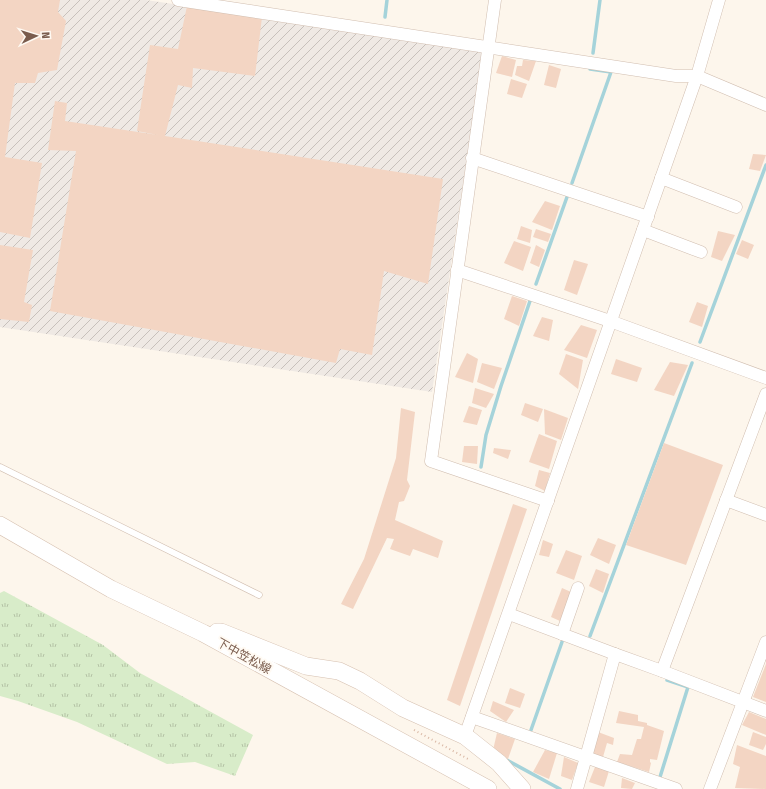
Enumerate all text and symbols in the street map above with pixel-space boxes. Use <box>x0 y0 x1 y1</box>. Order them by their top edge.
north arrow <box>16 16 56 56</box>
text: N <box>39 32 52 39</box>
street label: 下中笠松線 <box>214 635 274 677</box>

